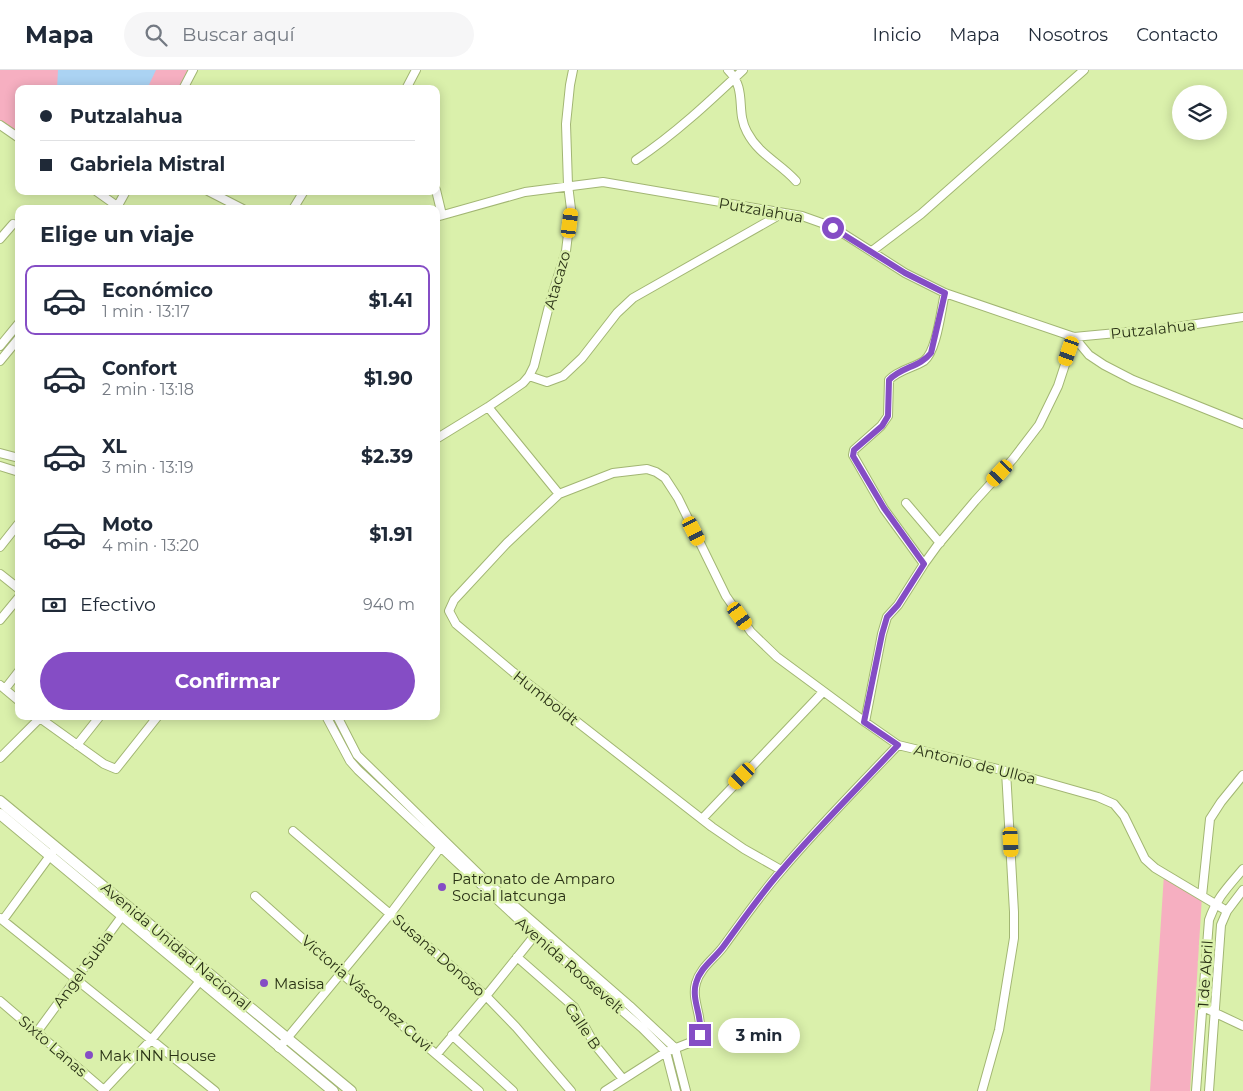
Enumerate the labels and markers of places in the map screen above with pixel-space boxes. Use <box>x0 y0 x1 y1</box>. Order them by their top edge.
place label: Patronato de Amparo Social latcunga <box>452 869 615 905</box>
marker: Patronato de Amparo Social latcunga <box>436 881 448 893</box>
place label: Masisa <box>274 974 325 993</box>
marker: Masisa <box>258 977 270 989</box>
place label: Mak INN House <box>99 1046 216 1065</box>
marker: Mak INN House <box>83 1049 95 1061</box>

